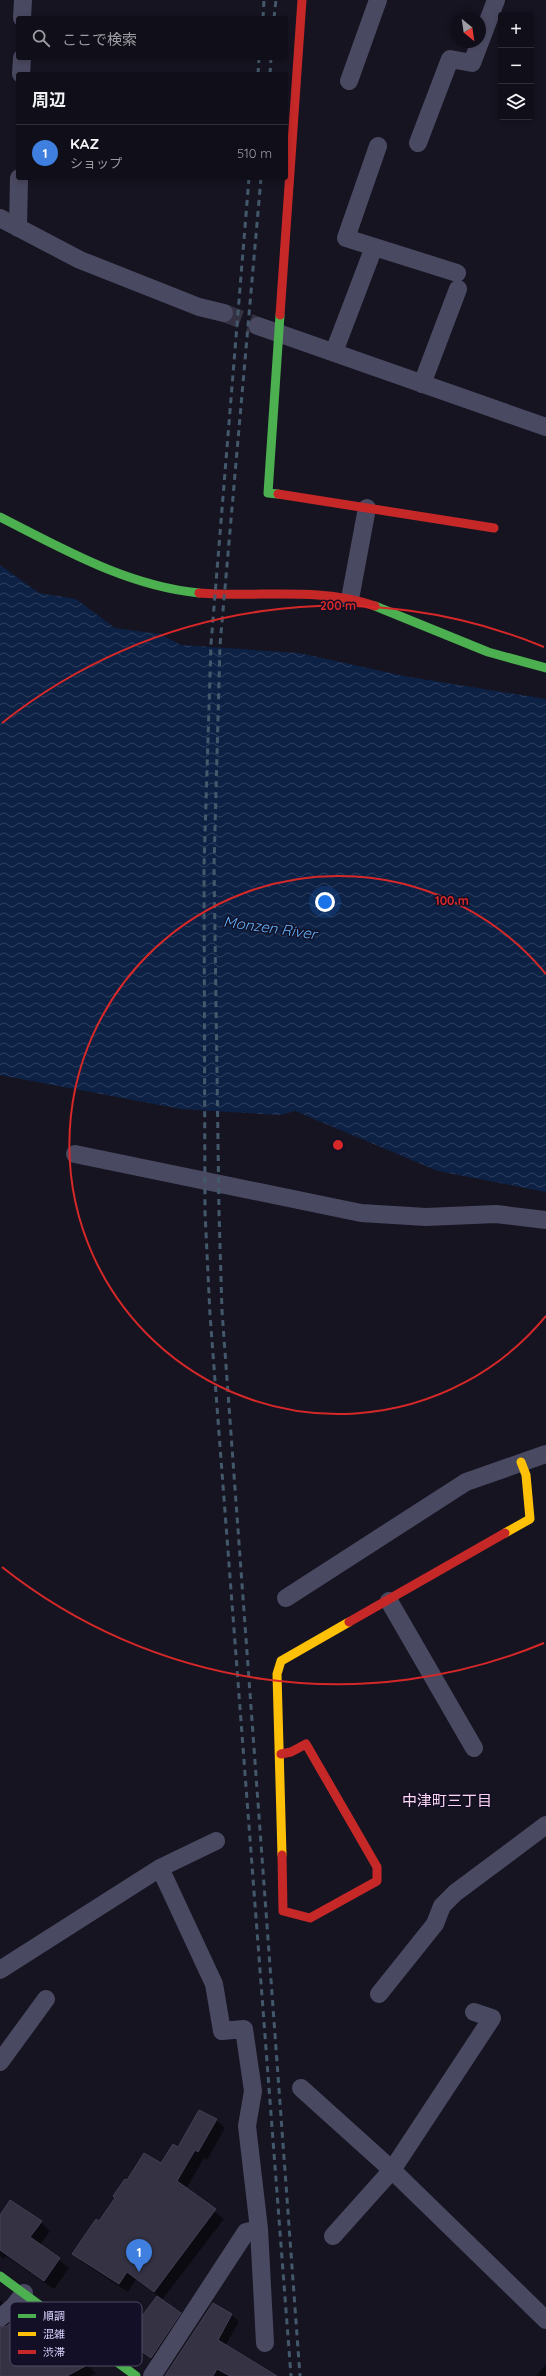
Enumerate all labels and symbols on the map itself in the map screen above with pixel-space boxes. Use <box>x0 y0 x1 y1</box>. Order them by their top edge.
north arrow <box>450 12 486 48</box>
text: 200 m <box>320 598 356 613</box>
your location <box>315 892 335 912</box>
text: 100 m <box>435 893 469 908</box>
water label: Monzen River <box>222 912 320 944</box>
centre of rings <box>331 1138 345 1152</box>
district label: 中津町三丁目 <box>402 1791 492 1810</box>
pin: 1 <box>126 2239 152 2272</box>
legend <box>10 2302 142 2366</box>
text: 順調 <box>43 2309 65 2323</box>
text: 混雑 <box>43 2327 65 2341</box>
text: 渋滞 <box>43 2345 65 2359</box>

